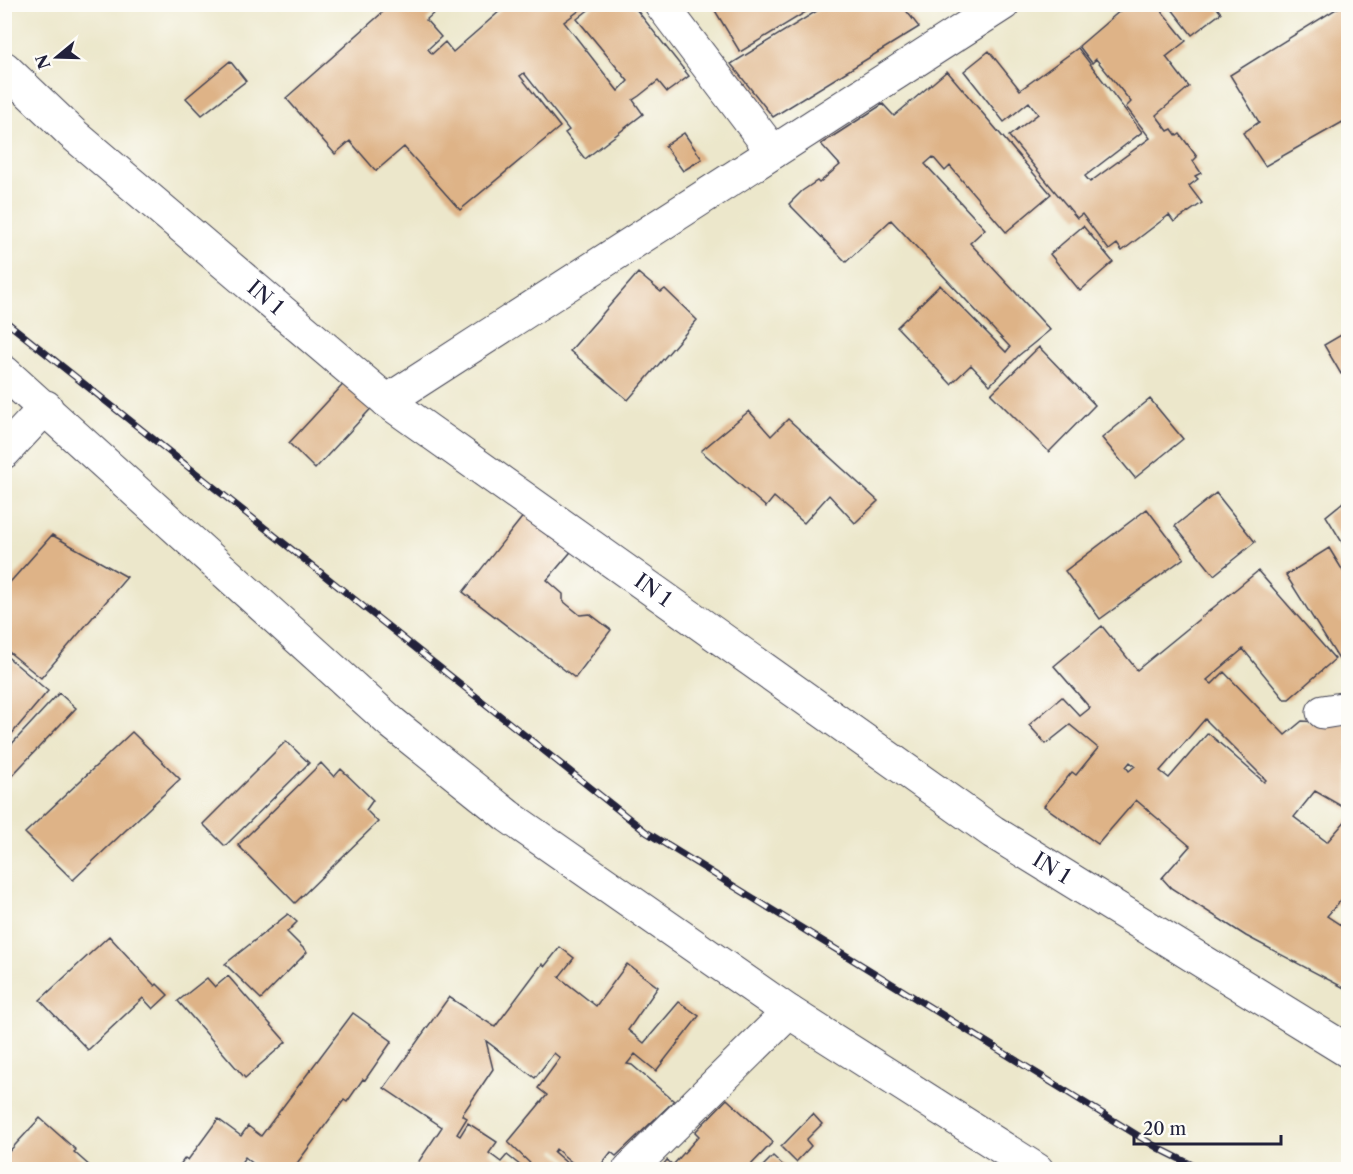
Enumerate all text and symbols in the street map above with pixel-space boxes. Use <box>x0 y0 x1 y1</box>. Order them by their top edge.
north arrow <box>27 27 87 87</box>
text: N <box>31 52 55 72</box>
street label: IN 1 <box>242 275 289 320</box>
street label: IN 1 <box>630 568 677 612</box>
street label: IN 1 <box>1028 847 1075 889</box>
scale bar <box>1134 1108 1281 1146</box>
text: 20 m <box>1143 1118 1187 1140</box>

